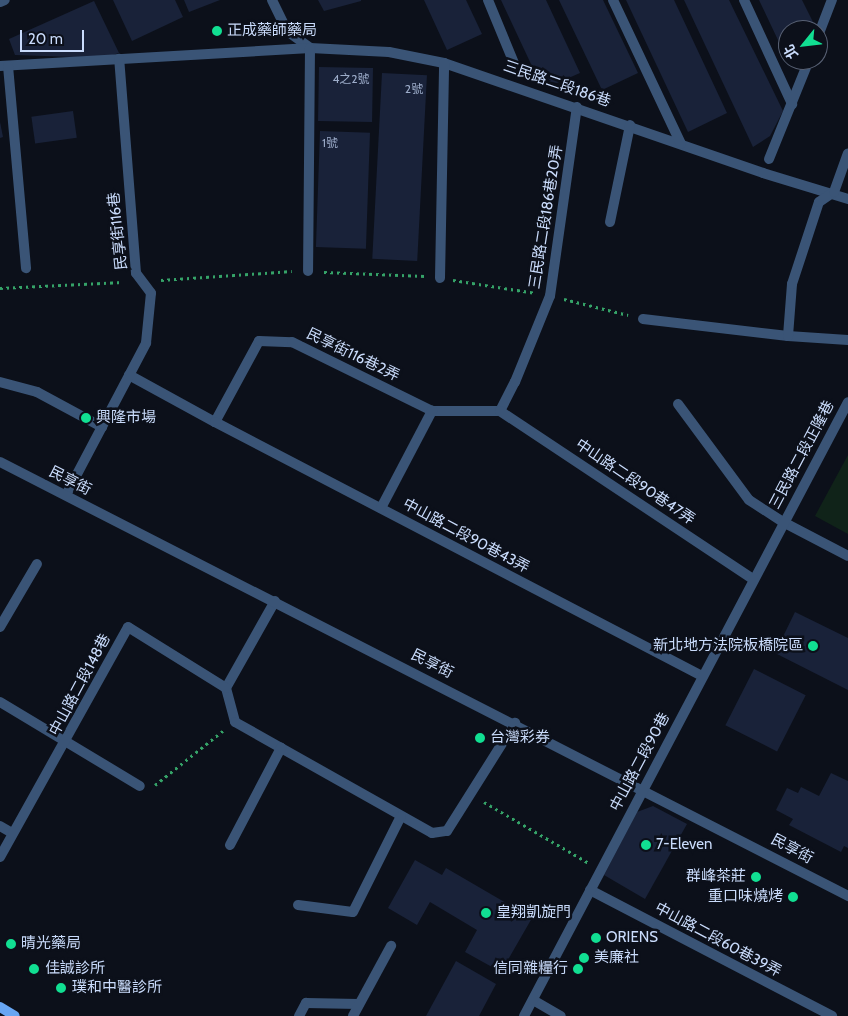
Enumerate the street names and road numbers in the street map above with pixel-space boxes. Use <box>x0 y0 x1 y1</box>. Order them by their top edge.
street label: 三民路二段186巷 <box>501 57 613 111</box>
street label: 三民路二段186巷20弄 <box>526 144 566 290</box>
street label: 民享街116巷 <box>105 191 131 271</box>
street label: 民享街116巷2弄 <box>304 325 402 385</box>
street label: 三民路二段正隆巷 <box>766 398 838 512</box>
street label: 中山路二段90巷47弄 <box>572 435 698 529</box>
street label: 民享街 <box>46 463 94 499</box>
street label: 中山路二段90巷43弄 <box>400 495 532 577</box>
street label: 中山路二段148巷 <box>46 631 114 739</box>
street label: 民享街 <box>408 646 456 682</box>
street label: 中山路二段90巷 <box>606 710 674 814</box>
street label: 民享街 <box>768 830 816 868</box>
street label: 中山路二段60巷39弄 <box>652 899 784 981</box>

